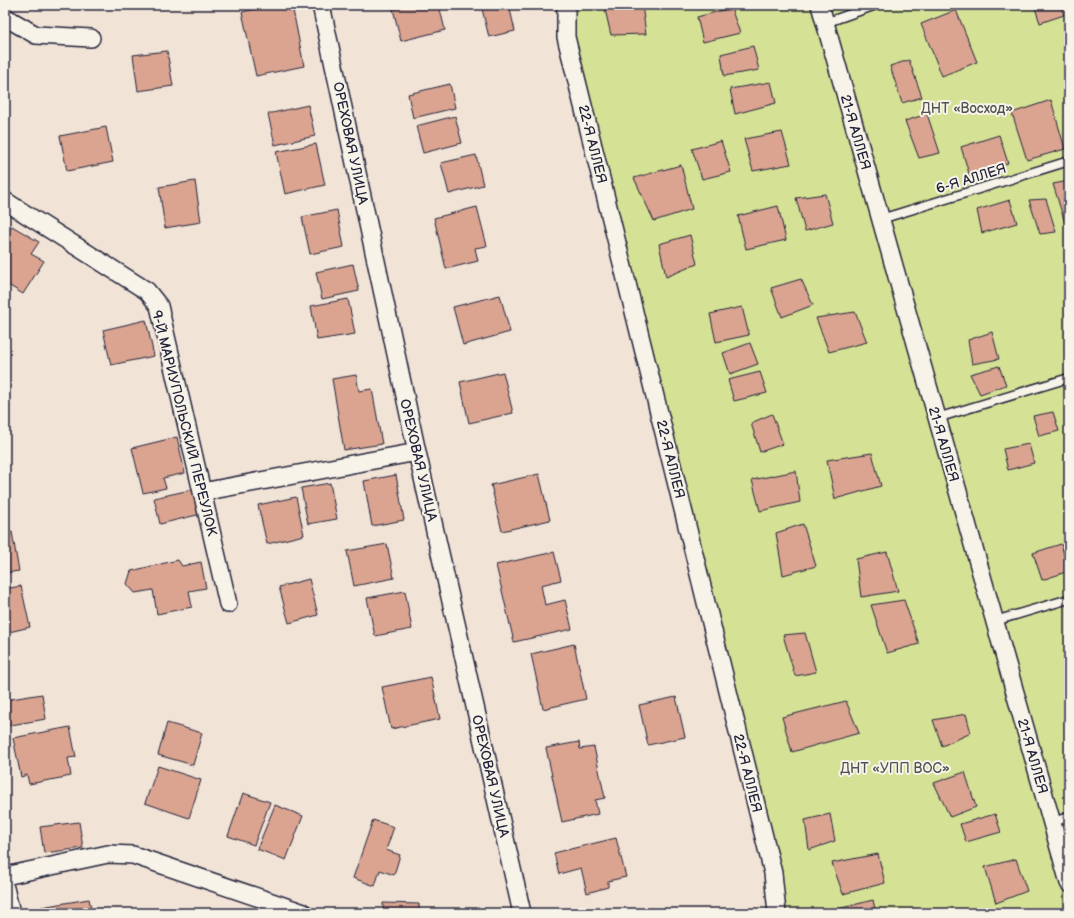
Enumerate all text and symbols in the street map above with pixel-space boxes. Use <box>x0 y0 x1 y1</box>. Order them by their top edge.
street label: ОРЕХОВАЯ УЛИЦА <box>329 80 372 206</box>
street label: 21-Я АЛЛЕЯ <box>837 93 874 172</box>
park label: ДНТ «Восход» <box>921 100 1013 117</box>
street label: 22-Я АЛЛЕЯ <box>575 103 610 185</box>
street label: 6-Я АЛЛЕЯ <box>934 160 1008 197</box>
street label: 9-Й МАРИУПОЛЬСКИЙ ПЕРЕУЛОК <box>148 309 221 539</box>
street label: ОРЕХОВАЯ УЛИЦА <box>396 397 441 523</box>
street label: 21-Я АЛЛЕЯ <box>925 405 962 484</box>
street label: 22-Я АЛЛЕЯ <box>653 418 688 500</box>
street label: ОРЕХОВАЯ УЛИЦА <box>468 713 513 839</box>
street label: 21-Я АЛЛЕЯ <box>1014 717 1051 796</box>
street label: 22-Я АЛЛЕЯ <box>730 732 765 814</box>
park label: ДНТ «УПП ВОС» <box>840 760 950 777</box>

